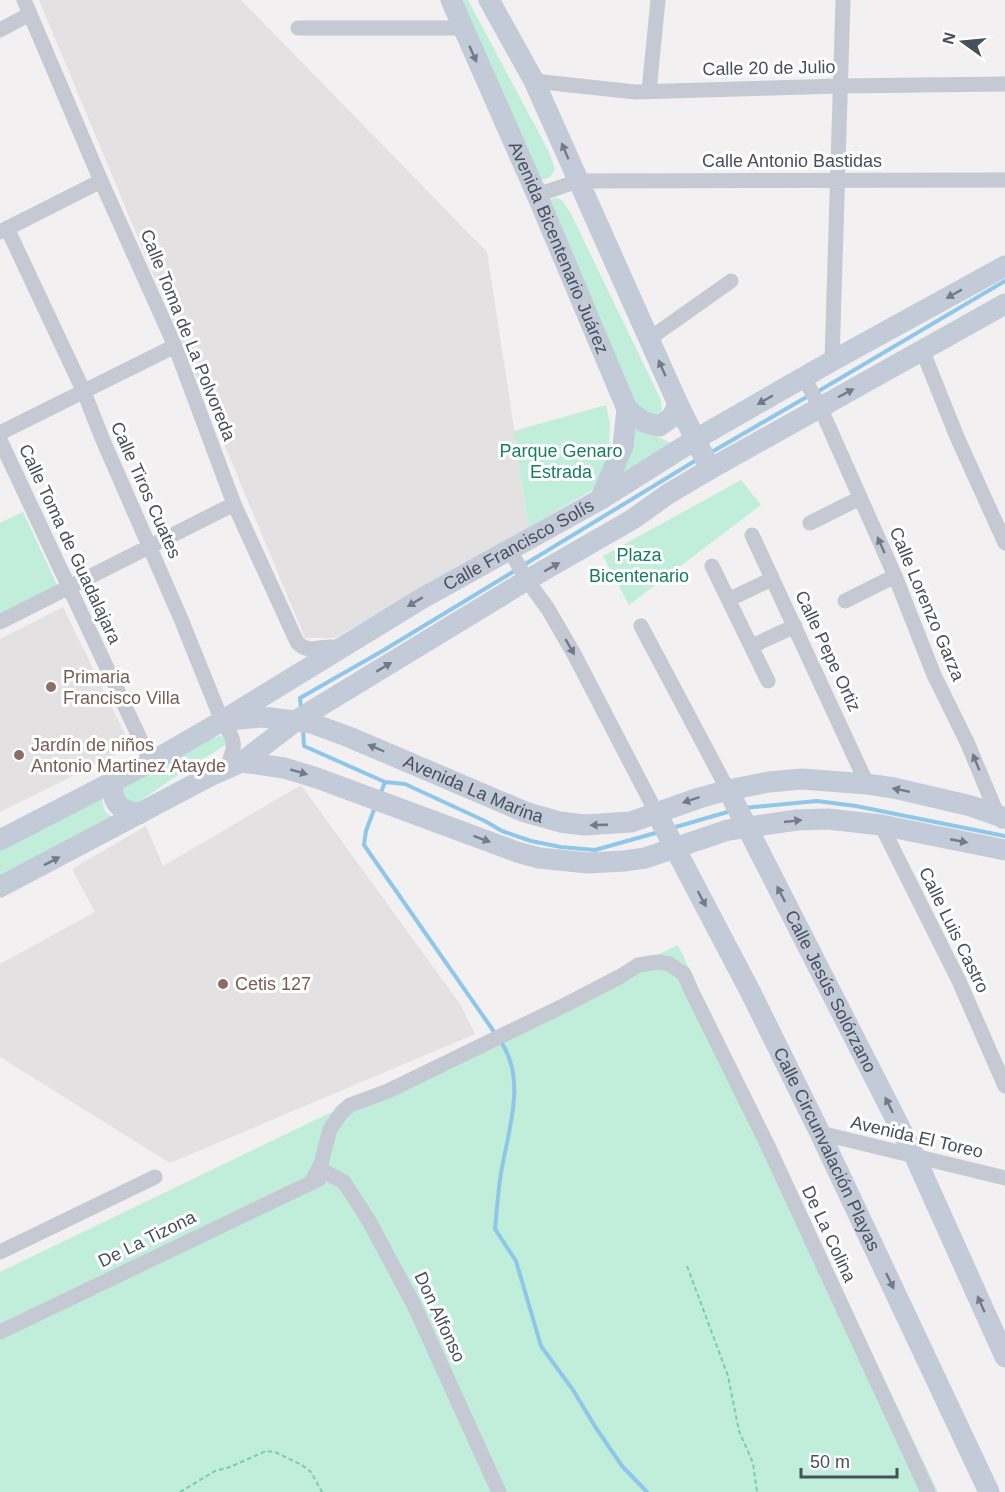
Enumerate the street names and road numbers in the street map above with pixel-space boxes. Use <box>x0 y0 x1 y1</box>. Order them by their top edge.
street label: Calle 20 de Julio <box>702 57 836 79</box>
street label: Avenida Bicentenario Juárez <box>505 138 613 357</box>
street label: Calle Antonio Bastidas <box>702 151 882 171</box>
street label: Calle Toma de La Polvoreda <box>136 227 240 444</box>
street label: Calle Tiros Cuates <box>107 419 185 561</box>
street label: Calle Toma de Guadalajara <box>15 441 126 648</box>
street label: Calle Francisco Solís <box>440 495 597 595</box>
street label: Calle Lorenzo Garza <box>886 524 969 685</box>
street label: Calle Pepe Ortiz <box>791 587 865 715</box>
street label: Avenida La Marina <box>400 751 547 827</box>
street label: Calle Luis Castro <box>915 864 993 996</box>
street label: Calle Jesús Solórzano <box>781 907 880 1076</box>
street label: Calle Circunvalación Playas <box>769 1044 884 1254</box>
street label: Avenida El Toreo <box>849 1112 985 1162</box>
street label: De La Colina <box>798 1183 860 1286</box>
street label: De La Tizona <box>95 1206 200 1271</box>
street label: Don Alfonso <box>410 1269 470 1365</box>

